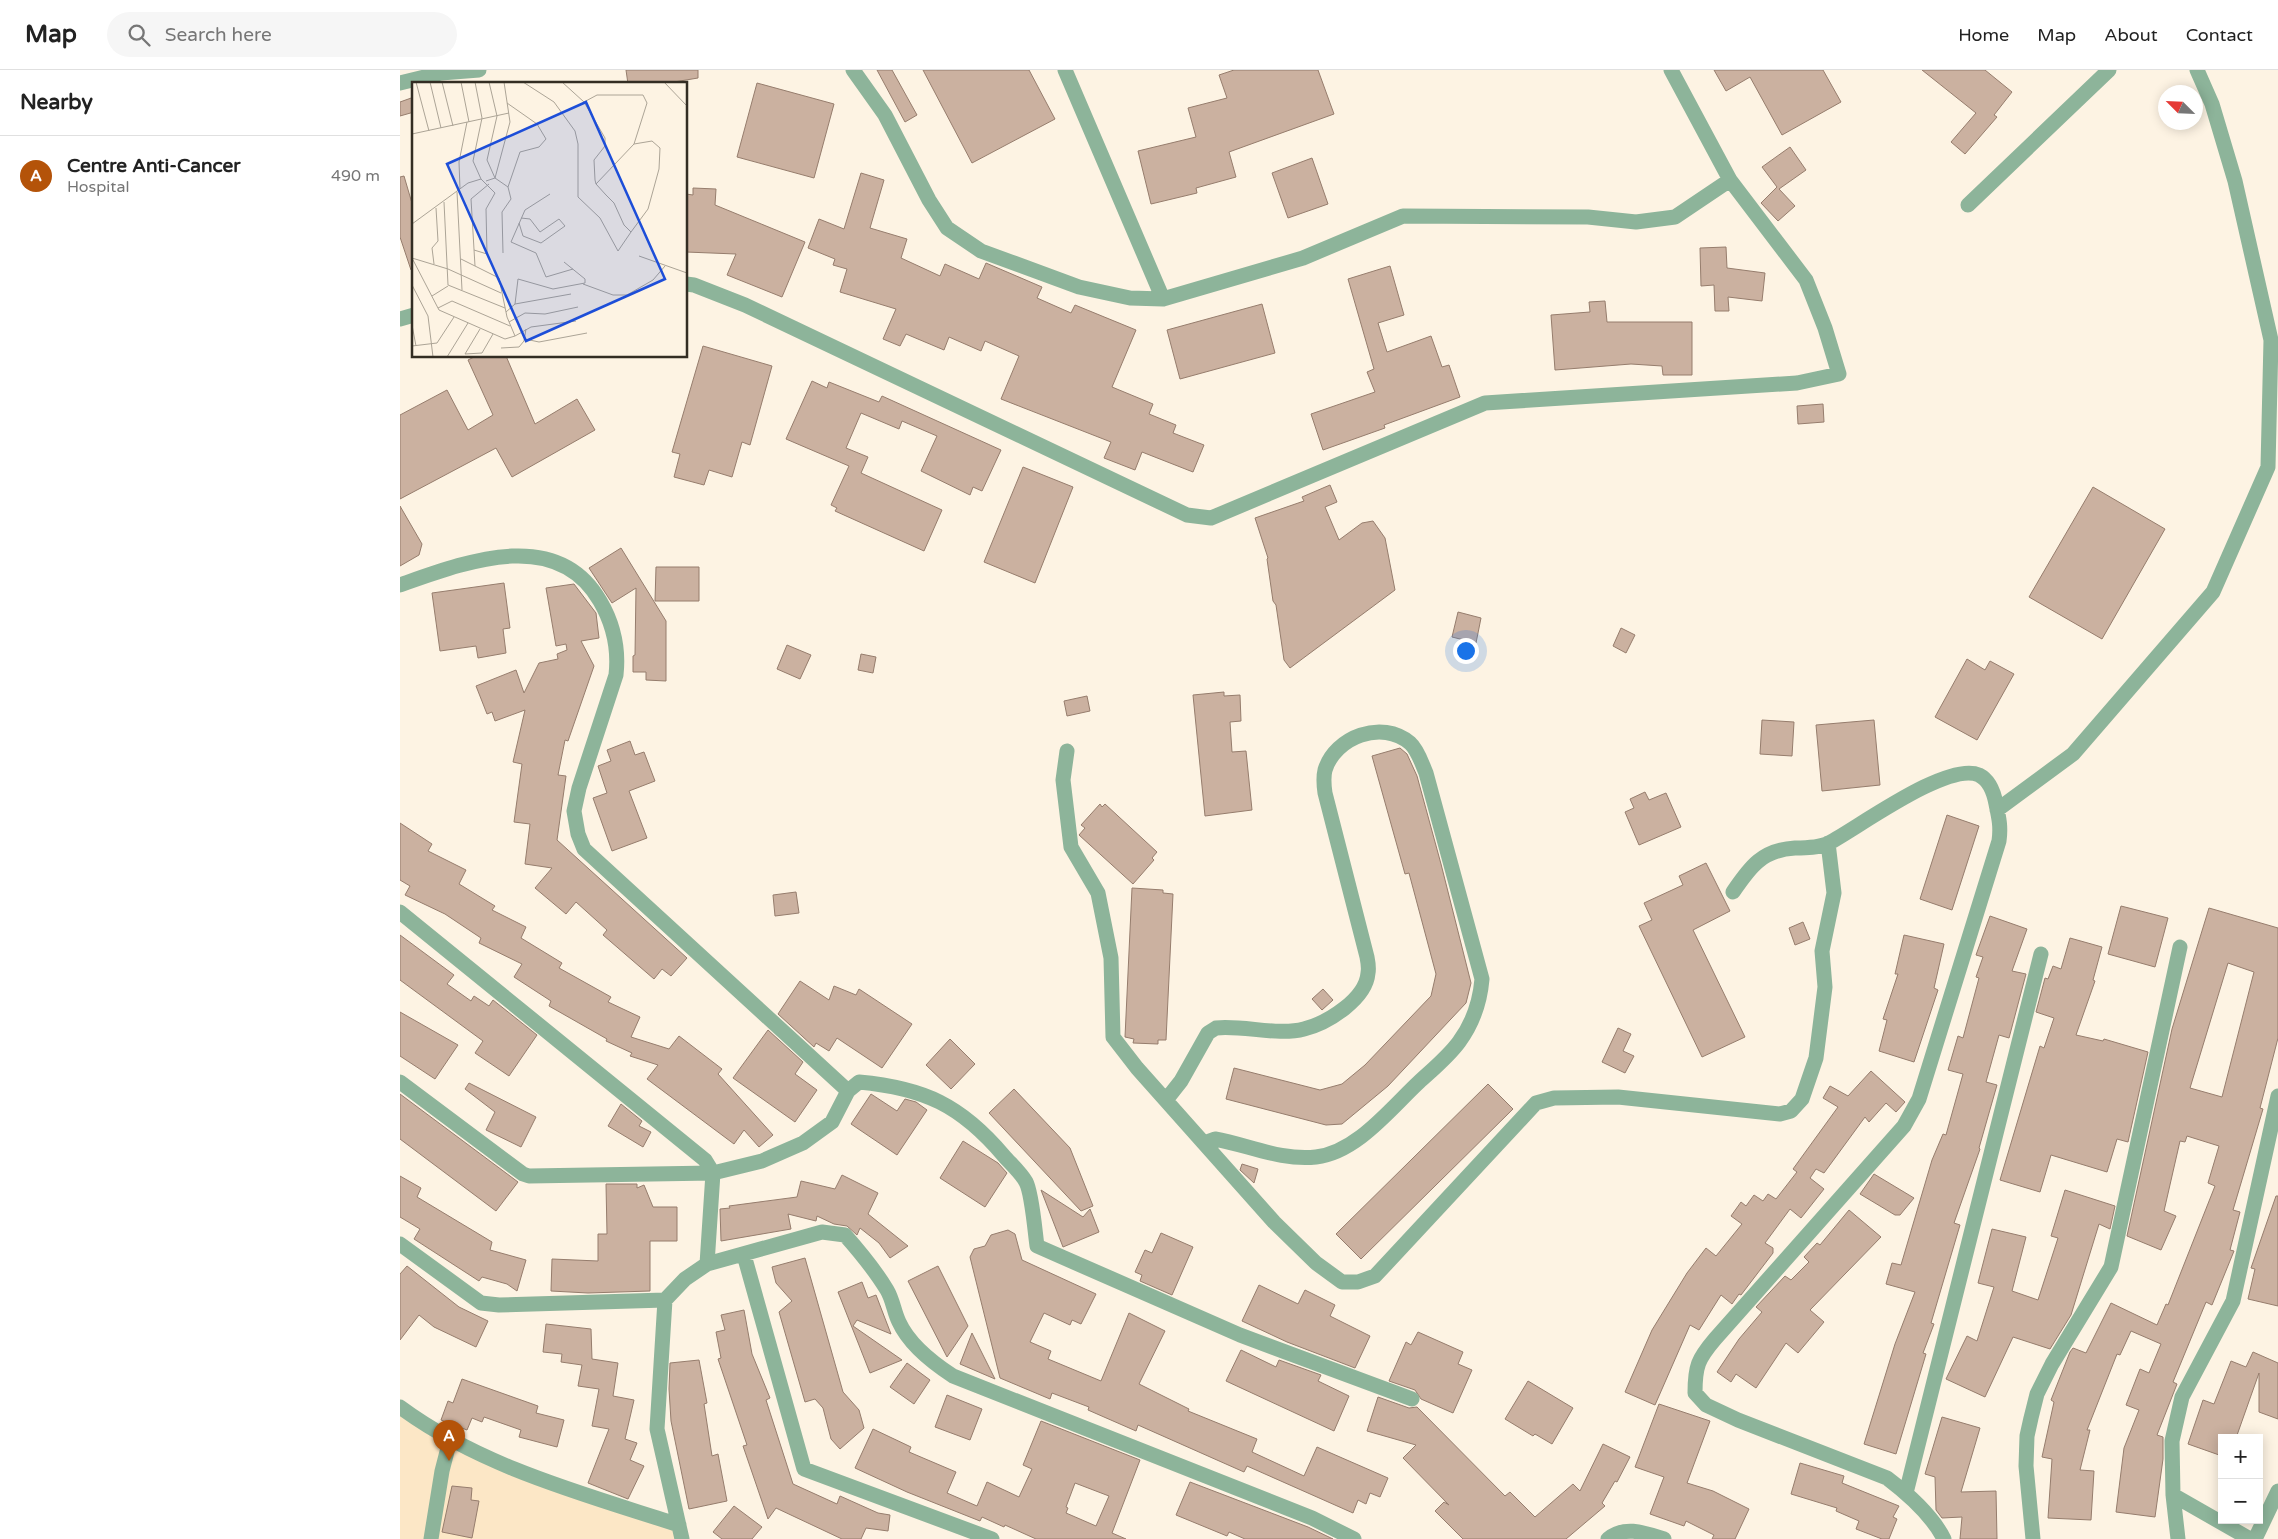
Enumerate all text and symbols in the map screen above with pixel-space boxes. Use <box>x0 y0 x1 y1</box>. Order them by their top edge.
search box <box>107 12 457 57</box>
text: Map <box>25 20 77 49</box>
icon: search <box>125 21 153 49</box>
text: Search here <box>165 24 272 46</box>
text: Home <box>1958 24 2009 46</box>
text: Map <box>2037 24 2076 46</box>
text: About <box>2104 24 2158 46</box>
text: Contact <box>2186 24 2253 46</box>
inset map <box>412 82 688 358</box>
north arrow <box>2158 85 2203 130</box>
text: Nearby <box>20 90 93 115</box>
text: Centre Anti-Cancer <box>67 155 241 177</box>
text: A <box>30 166 42 186</box>
text: 490 m <box>331 166 380 186</box>
text: Hospital <box>67 177 129 197</box>
your location <box>1453 638 1479 664</box>
pin: A <box>433 1420 465 1461</box>
map controls <box>2218 1434 2263 1524</box>
button: + <box>2218 1434 2263 1479</box>
button: − <box>2218 1479 2263 1524</box>

